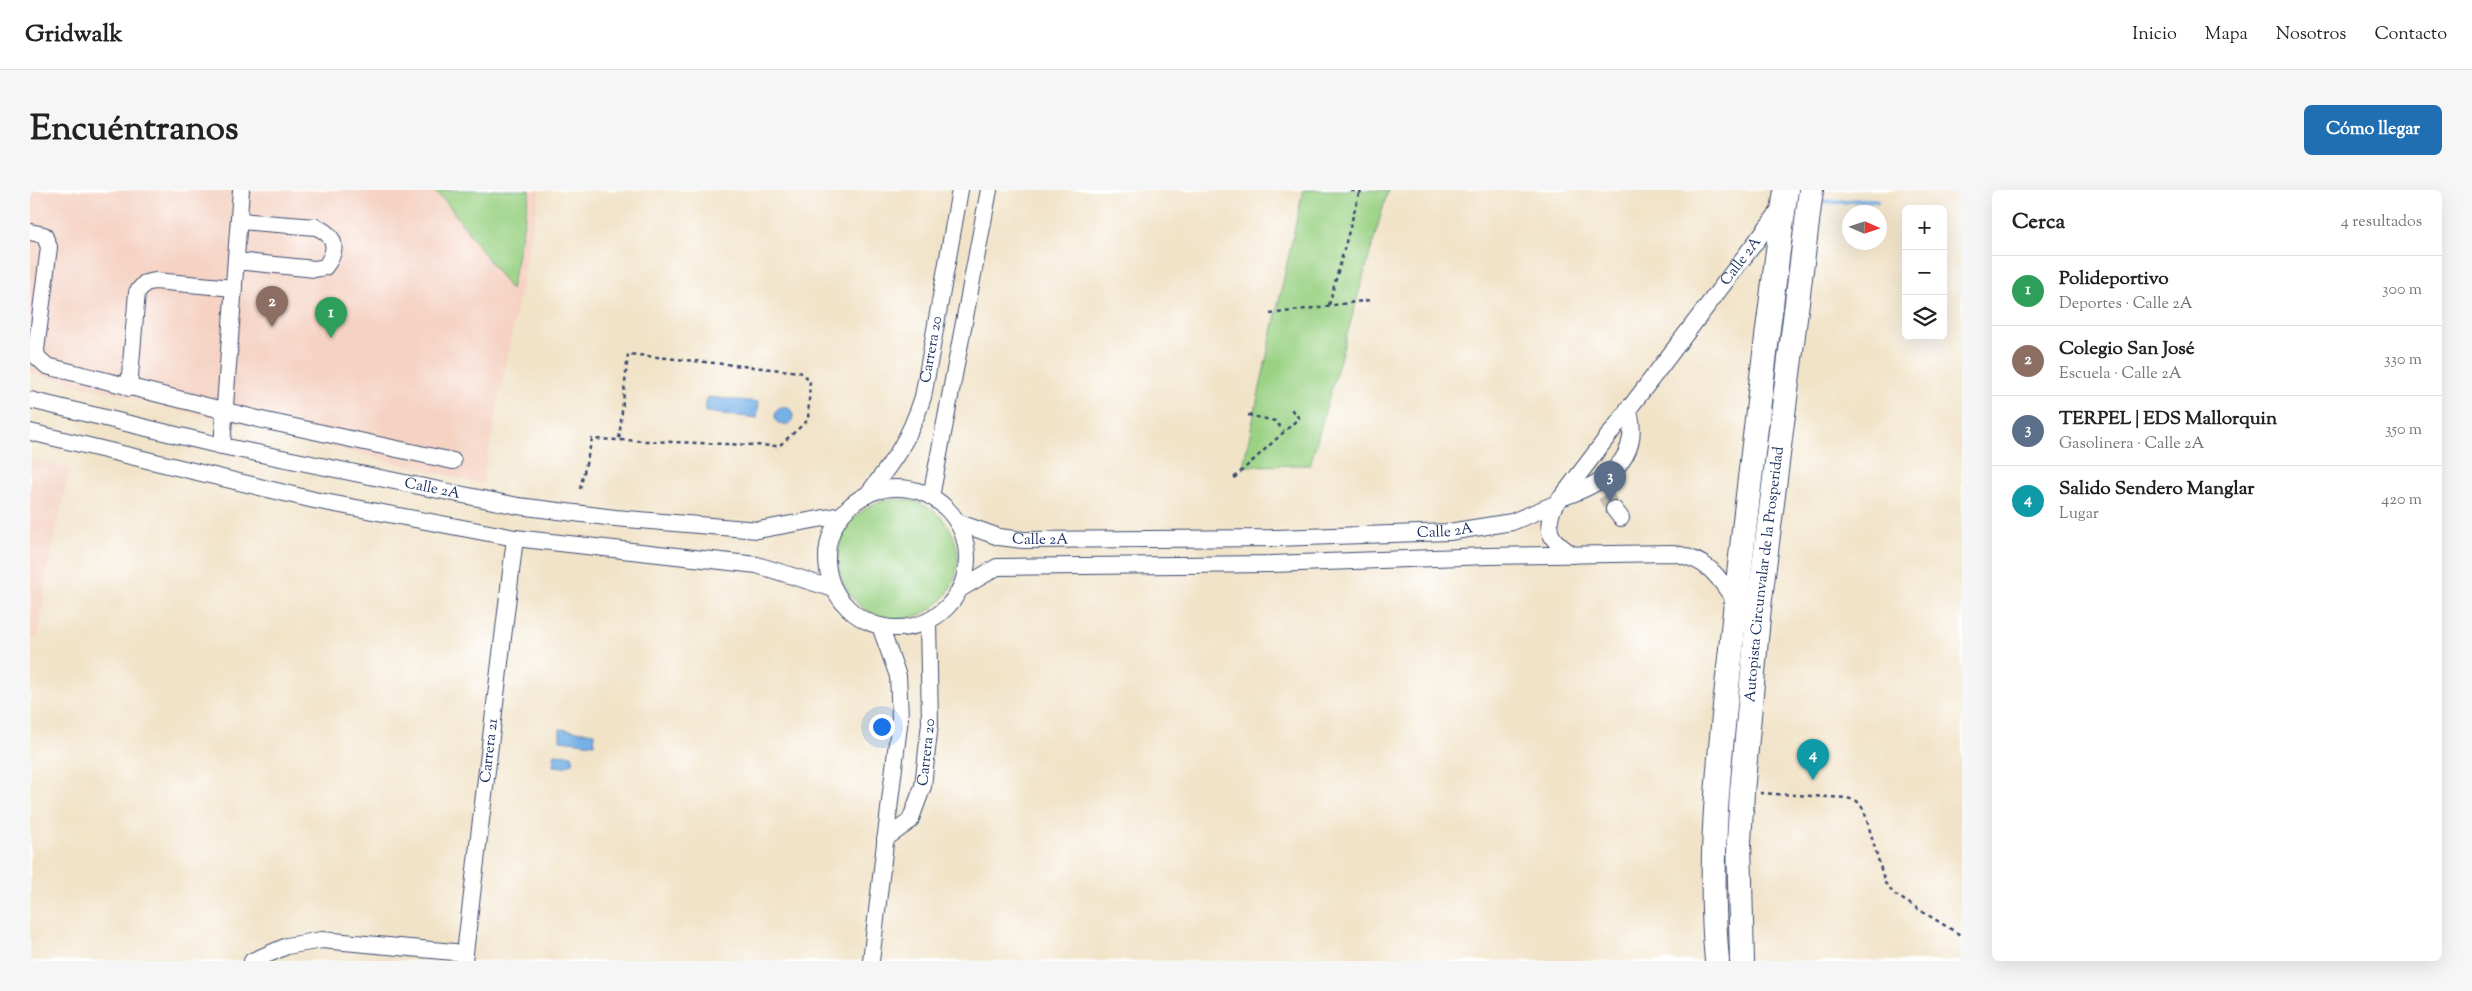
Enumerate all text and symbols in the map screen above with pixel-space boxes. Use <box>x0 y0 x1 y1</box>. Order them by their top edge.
text: Gridwalk <box>25 18 123 52</box>
text: Inicio <box>2132 22 2177 48</box>
text: Mapa <box>2205 22 2248 48</box>
text: Nosotros <box>2276 22 2346 48</box>
text: Contacto <box>2374 22 2447 48</box>
text: Encuéntranos <box>30 105 239 156</box>
button: Cómo llegar <box>2304 105 2442 155</box>
north arrow <box>1842 205 1887 250</box>
map controls <box>1902 205 1947 340</box>
button: + <box>1902 205 1947 250</box>
text: Cerca <box>2012 208 2065 238</box>
text: 4 resultados <box>2341 211 2422 234</box>
street label: Calle 2A <box>1715 233 1766 290</box>
button: − <box>1902 250 1947 295</box>
text: Polideportivo <box>2059 266 2169 293</box>
text: 1 <box>2025 279 2031 302</box>
text: 300 m <box>2382 279 2422 302</box>
pin: 2 <box>256 286 288 327</box>
text: Deportes · Calle 2A <box>2059 293 2193 316</box>
button: layers <box>1902 295 1947 340</box>
pin: 1 <box>315 297 347 338</box>
street label: Carrera 20 <box>915 314 948 385</box>
text: Colegio San José <box>2059 336 2195 363</box>
text: 2 <box>2024 349 2032 372</box>
text: 330 m <box>2384 349 2422 372</box>
text: Escuela · Calle 2A <box>2059 363 2182 386</box>
text: TERPEL | EDS Mallorquin <box>2059 406 2277 433</box>
text: 3 <box>2025 419 2031 442</box>
text: 350 m <box>2385 419 2422 442</box>
text: Gasolinera · Calle 2A <box>2059 433 2205 456</box>
street label: Autopista Circunvalar de la Prosperidad <box>1740 445 1789 703</box>
pin: 3 <box>1594 461 1626 502</box>
street label: Calle 2A <box>403 473 462 505</box>
text: Salido Sendero Manglar <box>2059 476 2254 503</box>
text: 4 <box>2024 489 2032 512</box>
text: 420 m <box>2381 489 2422 512</box>
text: Lugar <box>2059 503 2099 526</box>
street label: Calle 2A <box>1417 518 1475 544</box>
street label: Calle 2A <box>1011 528 1069 551</box>
your location <box>869 714 895 740</box>
street label: Carrera 21 <box>475 717 504 784</box>
street label: Carrera 20 <box>913 718 941 787</box>
pin: 4 <box>1797 739 1829 780</box>

